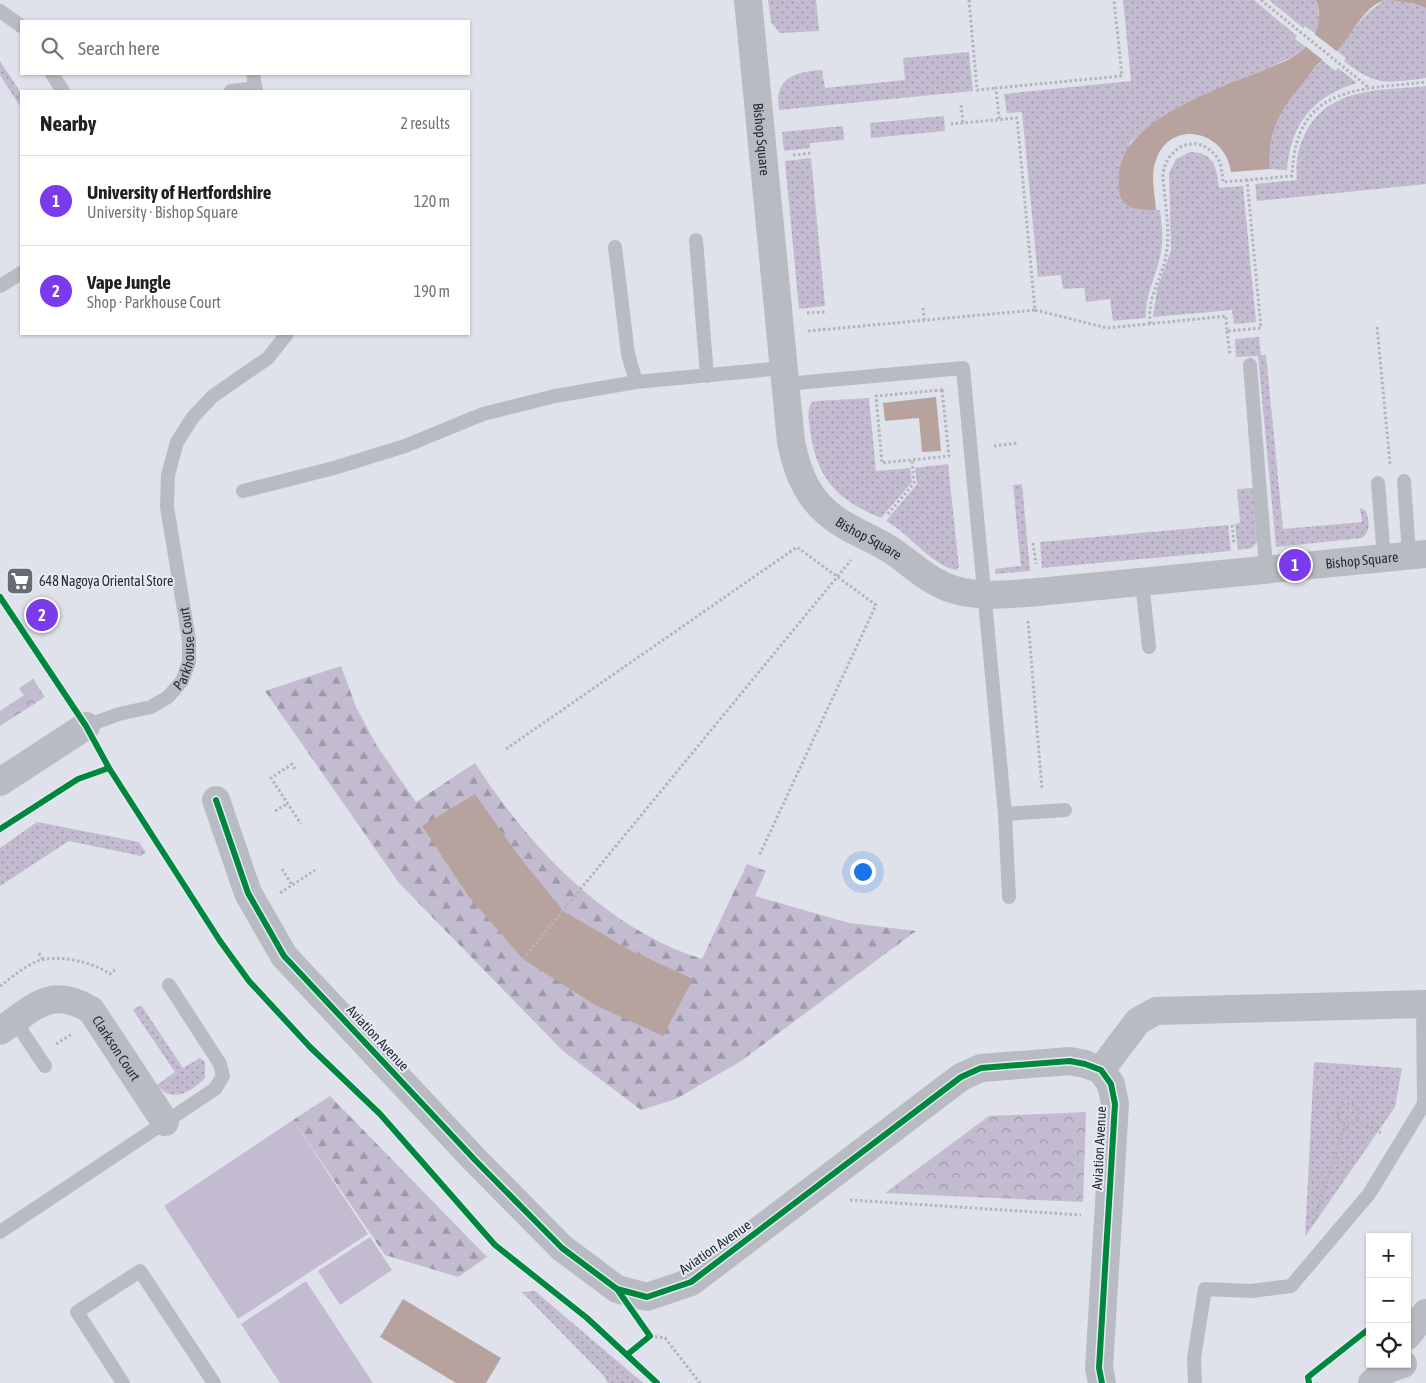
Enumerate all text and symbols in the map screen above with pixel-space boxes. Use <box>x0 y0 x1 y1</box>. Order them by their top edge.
search box <box>20 20 470 75</box>
icon: search <box>38 34 66 62</box>
text: Search here <box>78 37 160 59</box>
street label: Bishop Square <box>750 102 773 176</box>
text: Nearby <box>40 111 96 135</box>
text: 2 results <box>400 114 450 132</box>
text: University of Hertfordshire <box>87 181 271 203</box>
text: 1 <box>52 192 60 210</box>
text: 120 m <box>414 192 450 210</box>
text: University · Bishop Square <box>87 203 238 221</box>
text: Vape Jungle <box>87 271 171 293</box>
text: 2 <box>52 282 60 300</box>
text: 190 m <box>414 282 450 300</box>
text: Shop · Parkhouse Court <box>87 293 221 311</box>
street label: Bishop Square <box>833 514 905 563</box>
pin: 1 <box>1279 546 1311 584</box>
street label: Bishop Square <box>1325 549 1399 572</box>
supermarket icon: 648 Nagoya Oriental Store <box>5 566 35 596</box>
place label: 648 Nagoya Oriental Store <box>39 573 173 589</box>
pin: 2 <box>26 596 58 634</box>
street label: Parkhouse Court <box>170 606 197 693</box>
your location <box>850 859 876 885</box>
street label: Aviation Avenue <box>344 1002 412 1074</box>
street label: Clarkson Court <box>89 1012 143 1084</box>
street label: Aviation Avenue <box>1089 1106 1109 1190</box>
street label: Aviation Avenue <box>676 1216 754 1278</box>
map controls <box>1366 1233 1411 1368</box>
button: + <box>1366 1233 1411 1278</box>
button: − <box>1366 1278 1411 1323</box>
button: locate <box>1366 1323 1411 1368</box>

